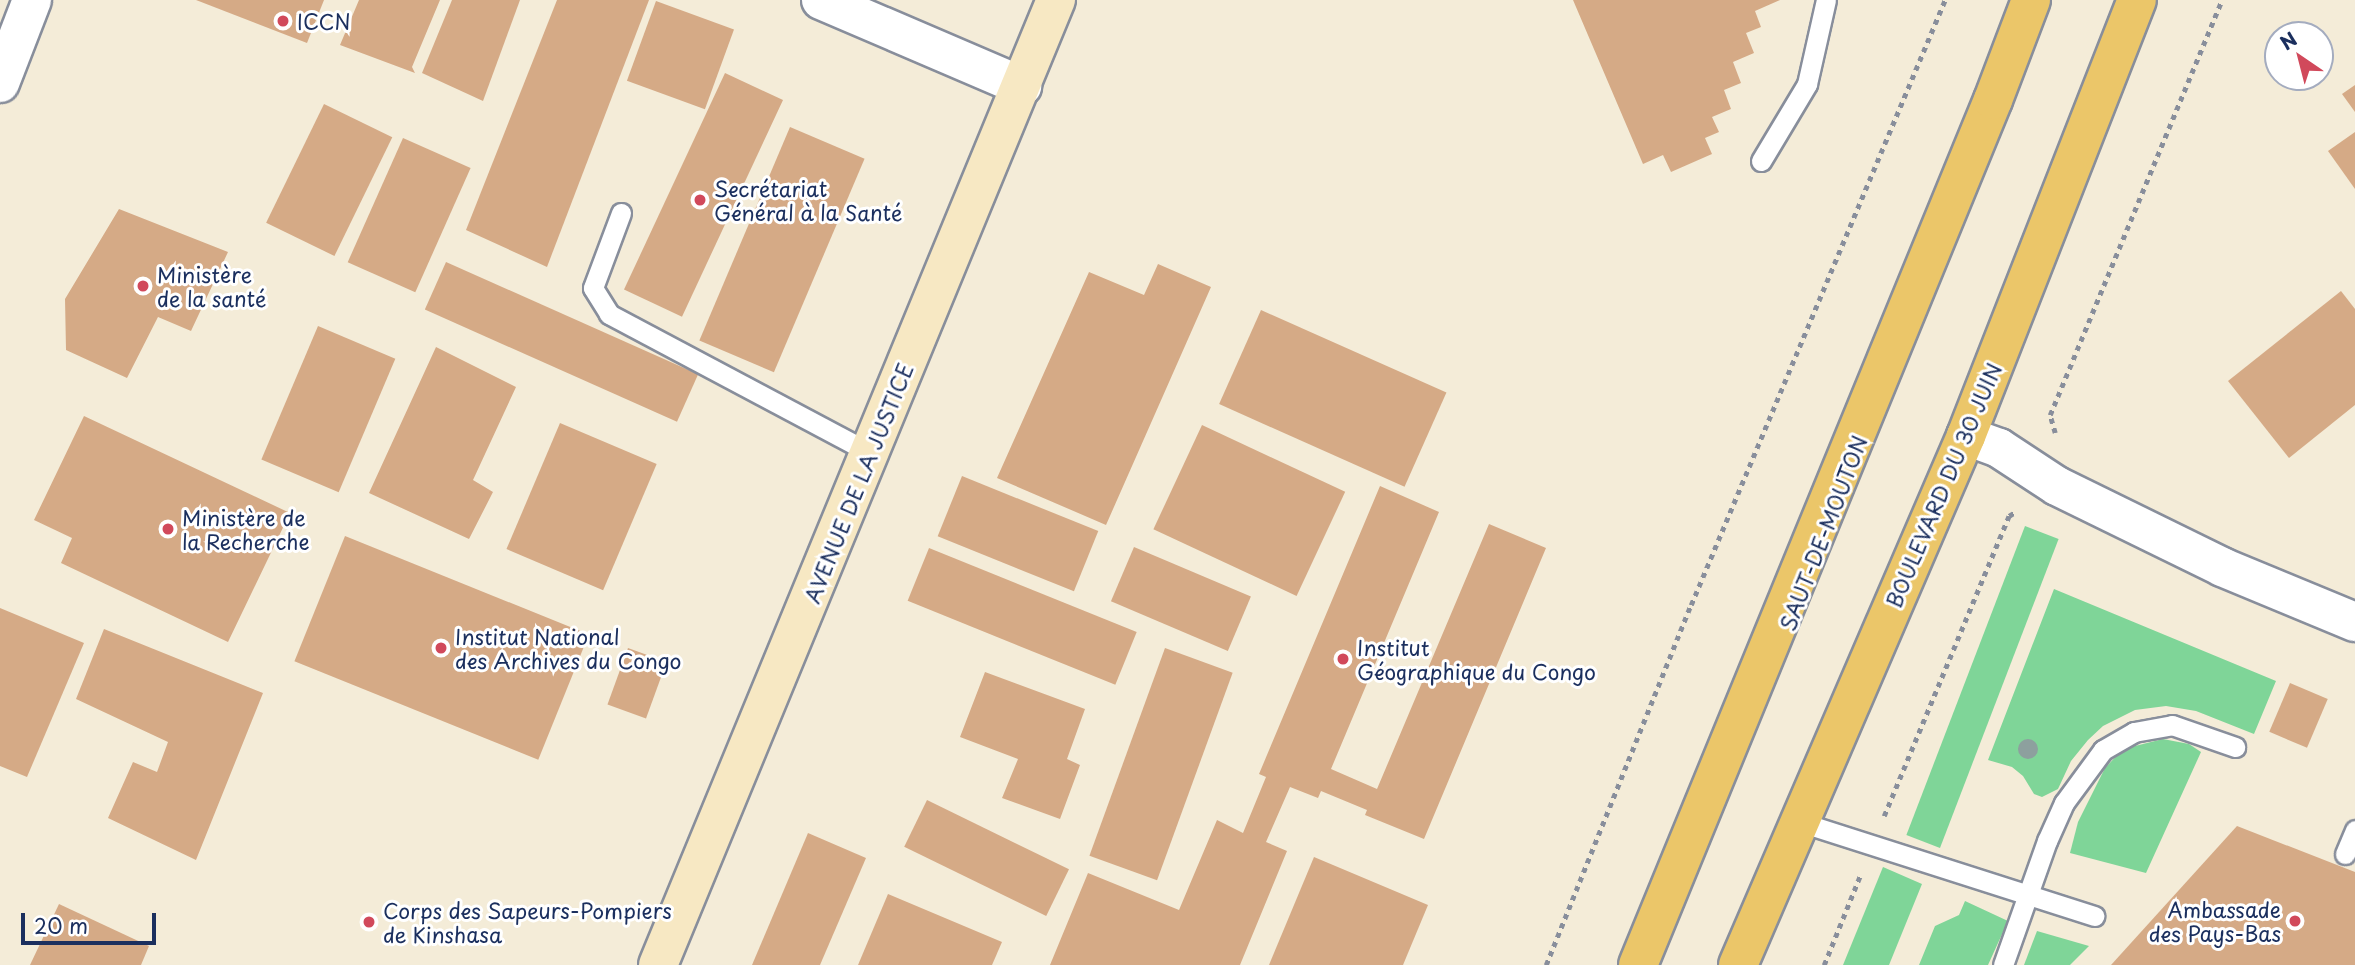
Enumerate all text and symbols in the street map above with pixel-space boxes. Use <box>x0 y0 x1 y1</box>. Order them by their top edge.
place label: ICCN <box>297 8 351 34</box>
marker: ICCN <box>275 13 291 29</box>
north arrow <box>2264 21 2334 91</box>
text: N <box>2274 25 2302 56</box>
place label: Secrétariat Général à la Santé <box>714 175 904 225</box>
marker: Secrétariat Général à la Santé <box>692 192 708 208</box>
place label: Ministère de la santé <box>157 261 267 311</box>
marker: Ministère de la santé <box>135 278 151 294</box>
street label: BOULEVARD DU 30 JUIN <box>1880 358 2006 612</box>
street label: AVENUE DE LA JUSTICE <box>798 360 918 606</box>
street label: SAUT-DE-MOUTON <box>1774 432 1872 634</box>
place label: Ministère de la Recherche <box>182 504 311 554</box>
marker: Ministère de la Recherche <box>160 521 176 537</box>
place label: Institut National des Archives du Congo <box>455 623 683 673</box>
place label: Institut Géographique du Congo <box>1357 634 1598 684</box>
marker: Institut National des Archives du Congo <box>433 640 449 656</box>
marker: Institut Géographique du Congo <box>1335 651 1351 667</box>
place label: Ambassade des Pays-Bas <box>2148 896 2281 946</box>
place label: Corps des Sapeurs-Pompiers de Kinshasa <box>383 897 669 947</box>
scale bar <box>24 898 159 942</box>
text: 20 m <box>34 909 88 941</box>
marker: Ambassade des Pays-Bas <box>2287 913 2303 929</box>
marker: Corps des Sapeurs-Pompiers de Kinshasa <box>361 914 377 930</box>

